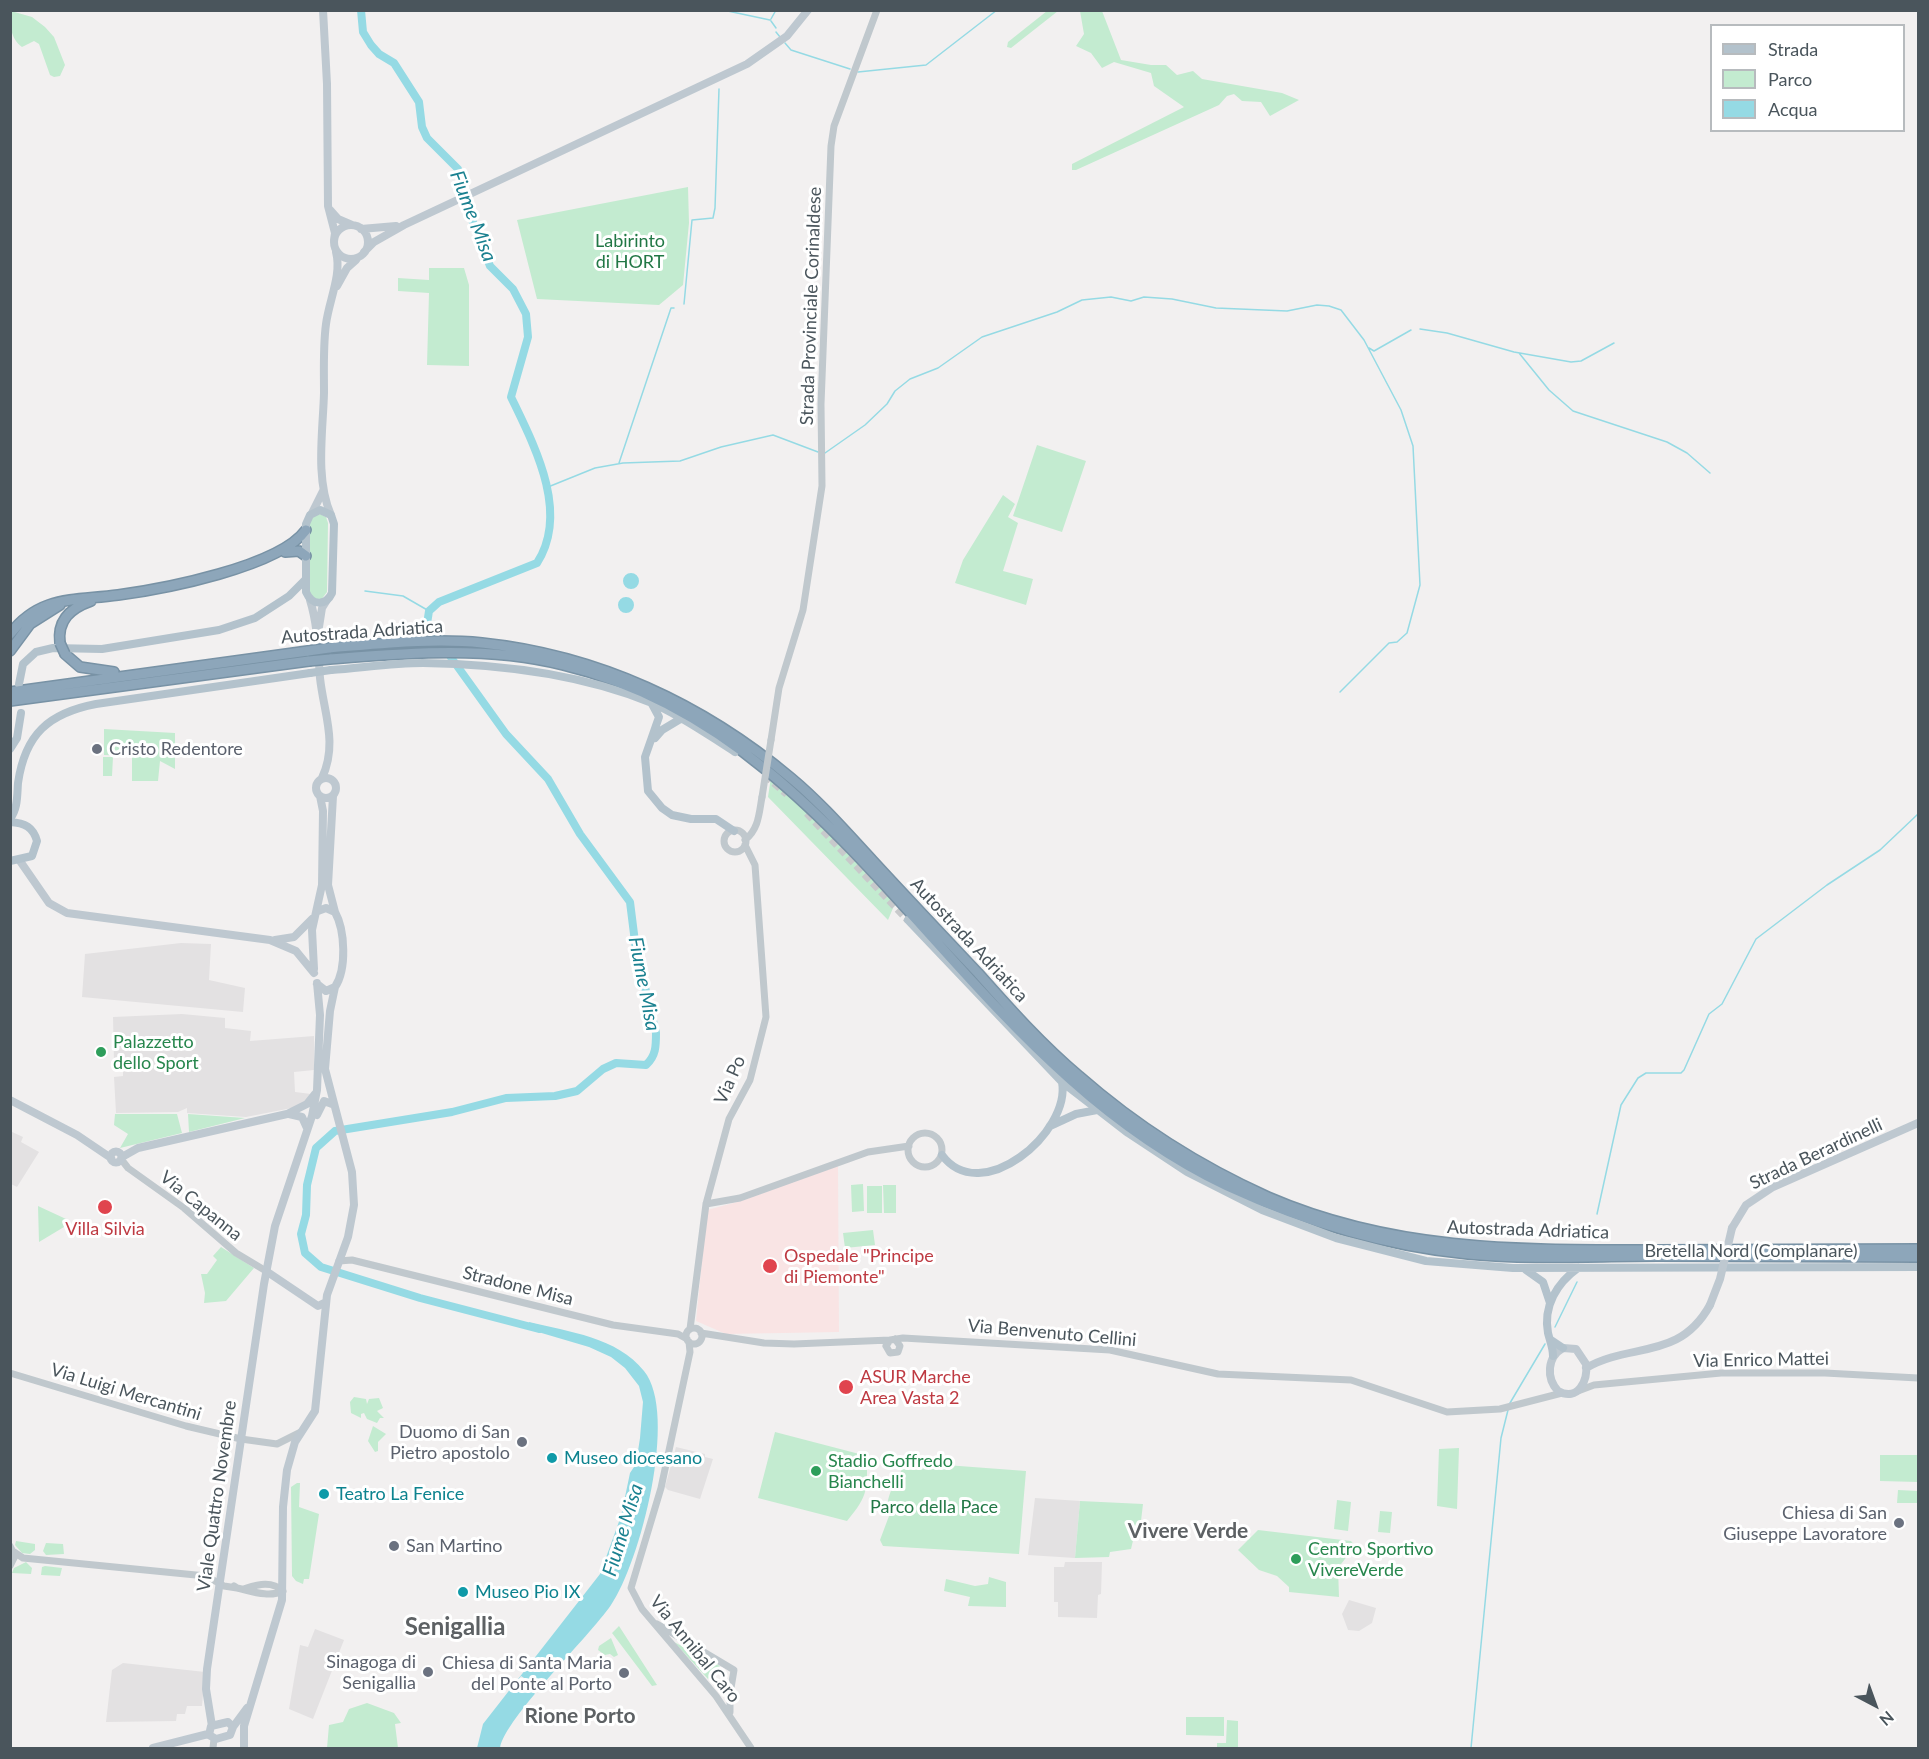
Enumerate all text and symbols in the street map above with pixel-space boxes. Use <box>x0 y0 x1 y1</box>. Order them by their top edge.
legend <box>1710 24 1905 132</box>
text: Strada <box>1768 38 1818 60</box>
text: Parco <box>1768 68 1812 90</box>
text: Acqua <box>1768 98 1817 120</box>
water label: Fiume Misa <box>445 167 501 265</box>
street label: Strada Provinciale Corinaldese <box>796 186 826 426</box>
park label: Labirinto di HORT <box>595 230 665 272</box>
street label: Autostrada Adriatica <box>280 616 444 648</box>
place label: Cristo Redentore <box>109 738 243 760</box>
marker: Cristo Redentore <box>90 742 104 756</box>
street label: Autostrada Adriatica <box>906 873 1032 1007</box>
water label: Fiume Misa <box>623 935 665 1033</box>
place label: Palazzetto dello Sport <box>113 1031 199 1074</box>
marker: Palazzetto dello Sport <box>94 1045 108 1059</box>
street label: Via Po <box>710 1052 750 1108</box>
street label: Strada Berardinelli <box>1746 1114 1886 1194</box>
street label: Via Capanna <box>156 1166 246 1246</box>
marker: Villa Silvia <box>96 1198 114 1216</box>
street label: Autostrada Adriatica <box>1447 1216 1609 1244</box>
place label: Villa Silvia <box>65 1218 145 1240</box>
street label: Bretella Nord (Complanare) <box>1644 1240 1858 1262</box>
place label: Ospedale "Principe di Piemonte" <box>784 1245 934 1288</box>
marker: Ospedale "Principe di Piemonte" <box>761 1257 779 1275</box>
street label: Stradone Misa <box>460 1262 576 1310</box>
street label: Via Benvenuto Cellini <box>967 1315 1137 1351</box>
street label: Via Enrico Mattei <box>1693 1348 1829 1372</box>
street label: Via Luigi Mercantini <box>48 1359 204 1425</box>
place label: ASUR Marche Area Vasta 2 <box>860 1366 971 1408</box>
marker: ASUR Marche Area Vasta 2 <box>837 1378 855 1396</box>
street label: Viale Quattro Novembre <box>193 1399 241 1593</box>
place label: Duomo di San Pietro apostolo <box>390 1421 510 1464</box>
marker: Duomo di San Pietro apostolo <box>515 1435 529 1449</box>
place label: Museo diocesano <box>564 1447 702 1469</box>
place label: Stadio Goffredo Bianchelli <box>828 1450 953 1492</box>
marker: Museo diocesano <box>545 1451 559 1465</box>
marker: Stadio Goffredo Bianchelli <box>809 1464 823 1478</box>
water label: Fiume Misa <box>598 1481 648 1579</box>
place label: Teatro La Fenice <box>336 1483 464 1505</box>
marker: Teatro La Fenice <box>317 1487 331 1501</box>
park label: Parco della Pace <box>870 1496 998 1518</box>
place label: Chiesa di San Giuseppe Lavoratore <box>1723 1502 1887 1544</box>
marker: Chiesa di San Giuseppe Lavoratore <box>1892 1516 1906 1530</box>
district label: Vivere Verde <box>1128 1518 1248 1544</box>
place label: San Martino <box>406 1535 503 1557</box>
place label: Centro Sportivo VivereVerde <box>1308 1538 1433 1580</box>
marker: San Martino <box>387 1539 401 1553</box>
marker: Centro Sportivo VivereVerde <box>1289 1552 1303 1566</box>
place label: Museo Pio IX <box>475 1581 580 1603</box>
marker: Museo Pio IX <box>456 1585 470 1599</box>
street label: Via Annibal Caro <box>645 1591 745 1707</box>
district label: Senigallia <box>405 1613 505 1641</box>
place label: Sinagoga di Senigallia <box>326 1651 416 1694</box>
place label: Chiesa di Santa Maria del Ponte al Porto <box>442 1652 612 1694</box>
marker: Sinagoga di Senigallia <box>421 1665 435 1679</box>
marker: Chiesa di Santa Maria del Ponte al Porto <box>617 1666 631 1680</box>
north arrow <box>1845 1675 1905 1735</box>
district label: Rione Porto <box>524 1703 636 1729</box>
text: N <box>1876 1708 1898 1730</box>

